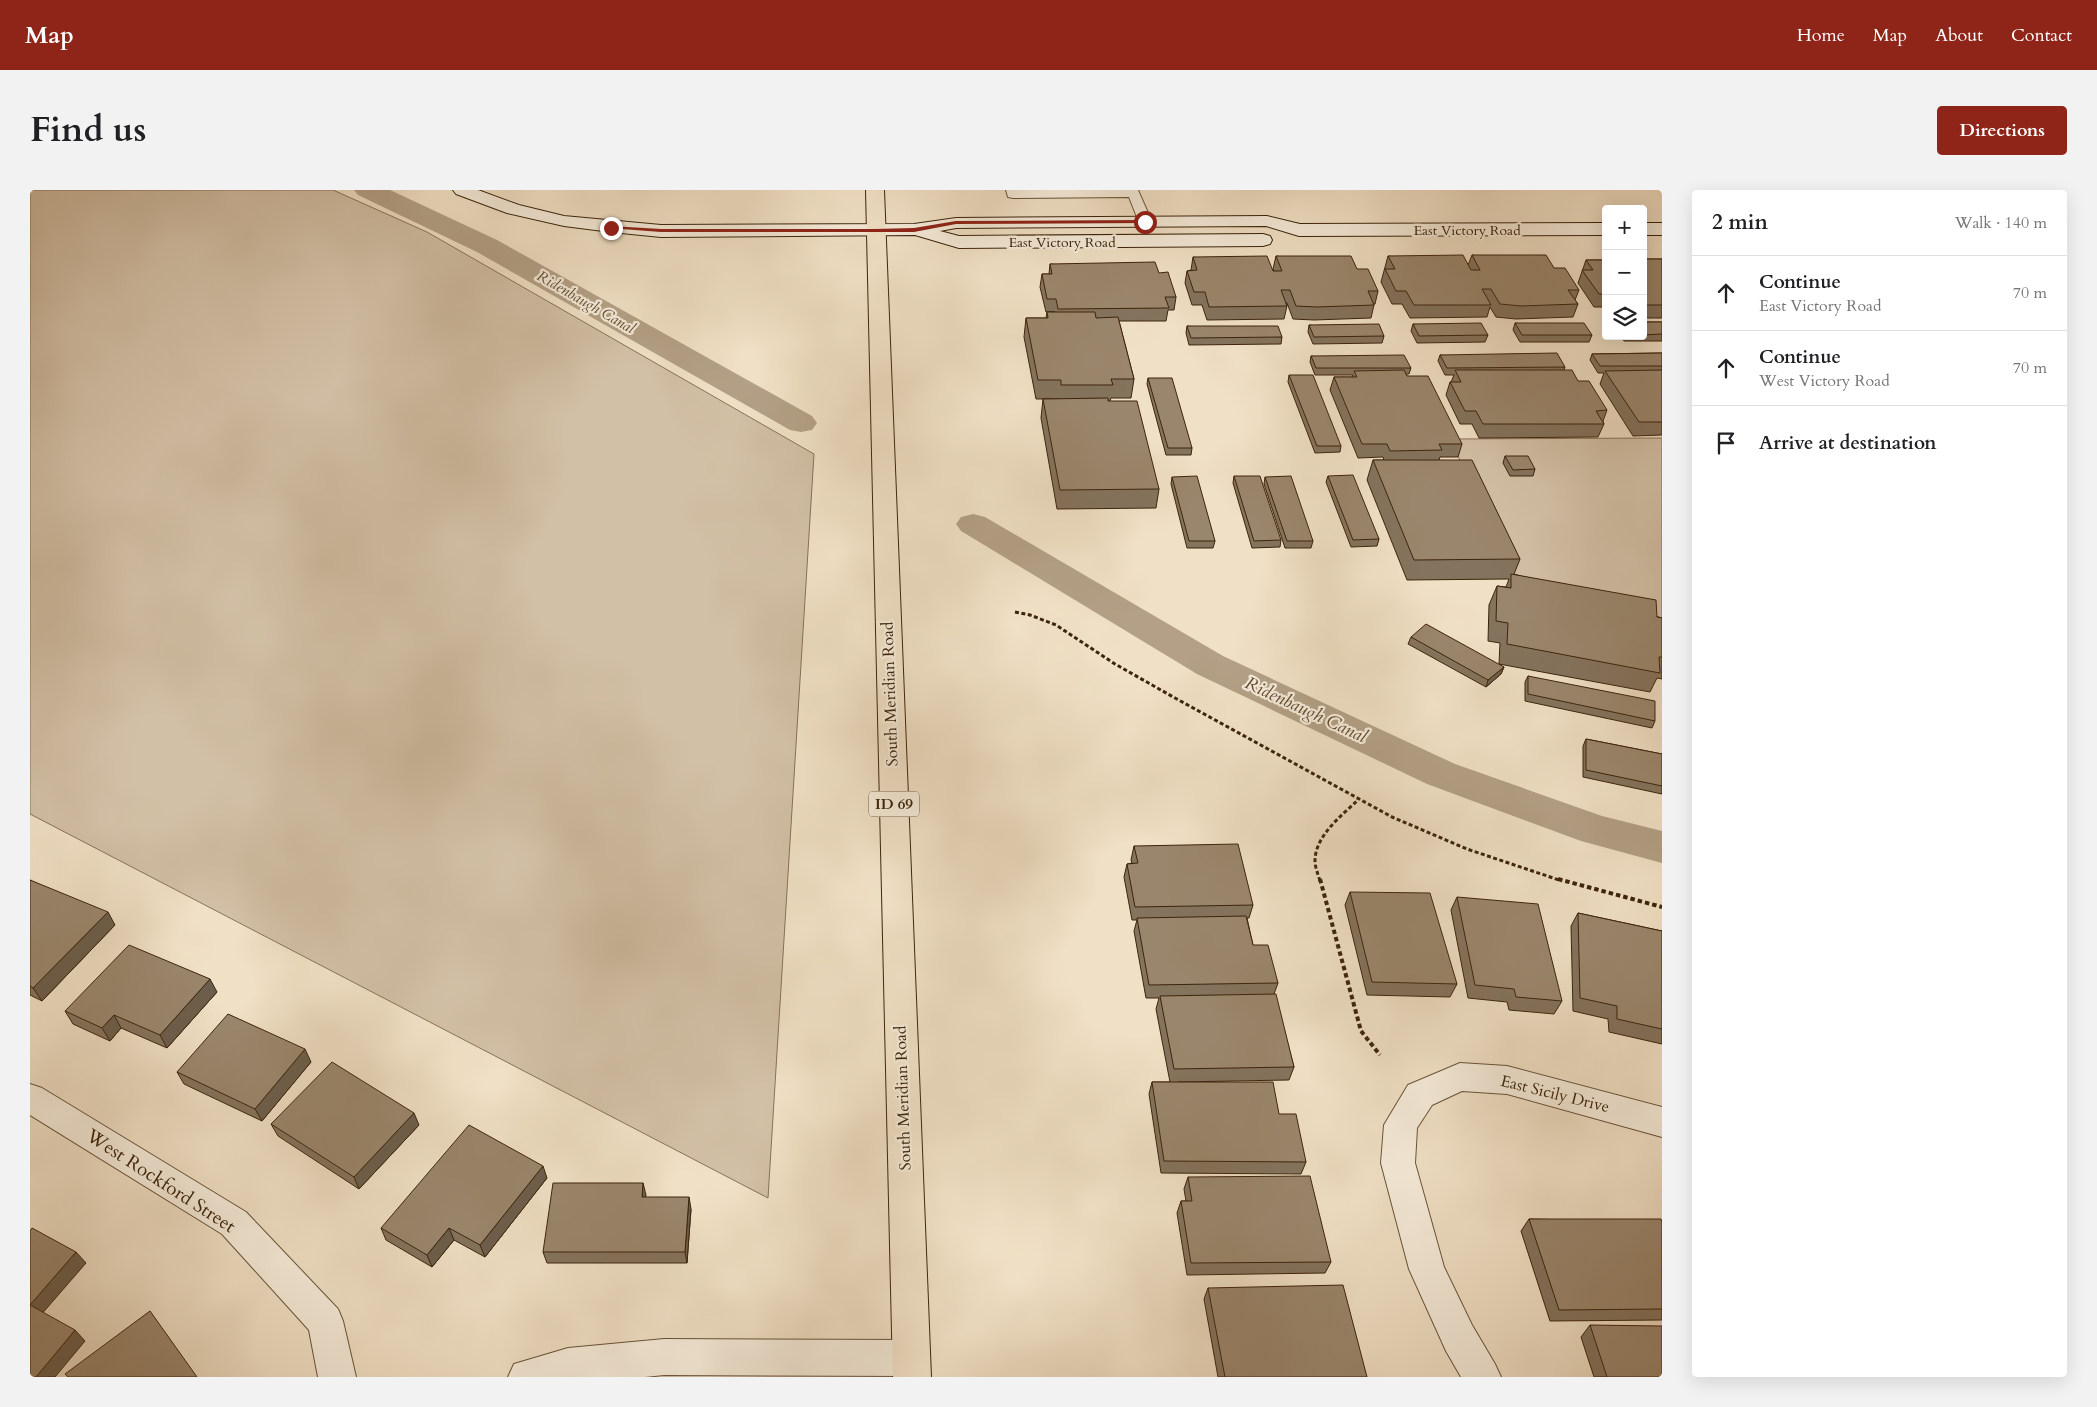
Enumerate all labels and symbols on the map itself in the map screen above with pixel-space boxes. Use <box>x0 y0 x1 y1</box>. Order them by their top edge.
route start <box>1134 211 1157 234</box>
route end <box>600 217 623 240</box>
street label: East Victory Road <box>1413 221 1521 240</box>
street label: East Victory Road <box>1008 233 1116 252</box>
water label: Ridenbaugh Canal <box>533 266 639 339</box>
street label: South Meridian Road <box>876 621 904 767</box>
water label: Ridenbaugh Canal <box>1241 671 1372 750</box>
road number: ID 69 <box>869 792 919 816</box>
street label: South Meridian Road <box>889 1025 917 1171</box>
street label: East Sicily Drive <box>1498 1070 1612 1118</box>
street label: West Rockford Street <box>80 1122 241 1239</box>

